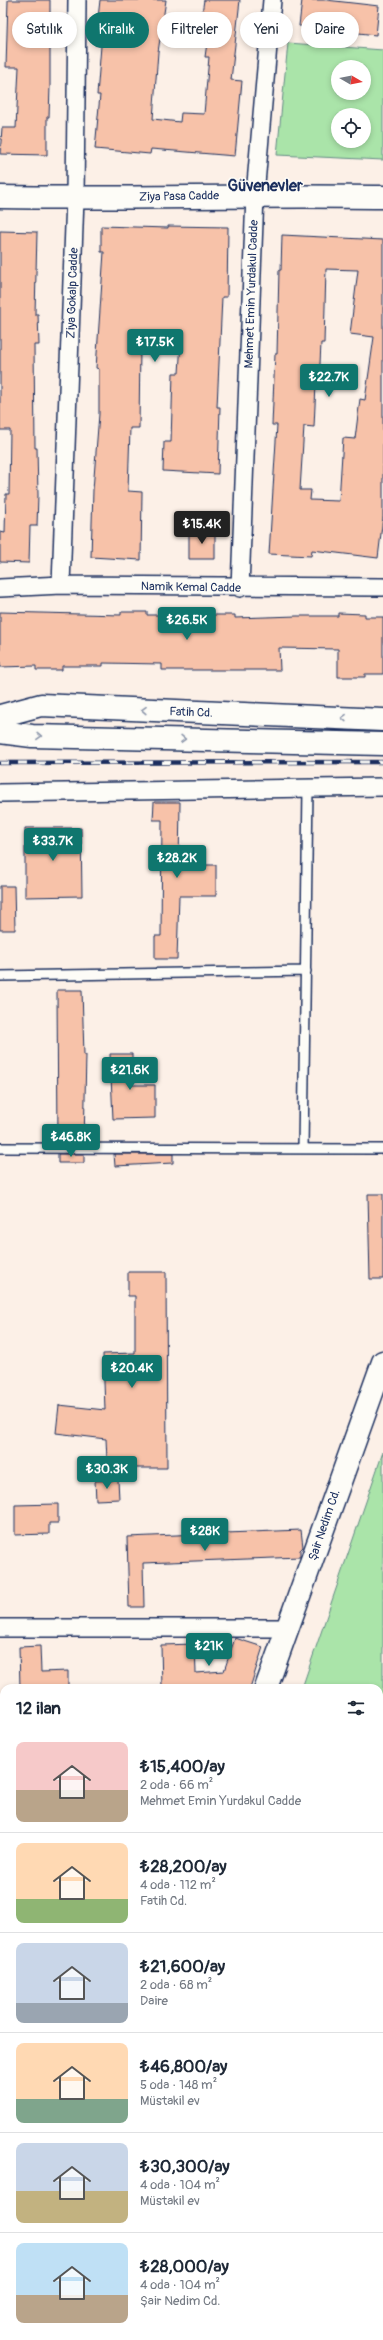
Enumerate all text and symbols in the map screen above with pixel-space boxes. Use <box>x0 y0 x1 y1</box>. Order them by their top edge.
chip: Satılık <box>12 12 77 48</box>
chip: Kiralık <box>85 12 149 48</box>
chip: Filtreler <box>157 12 232 48</box>
chip: Yeni <box>240 12 293 48</box>
chip: Daire <box>301 12 359 48</box>
north arrow <box>331 60 371 100</box>
map controls <box>331 60 371 148</box>
button: locate <box>331 108 371 148</box>
district label: Güvenevler <box>227 176 303 196</box>
street label: Ziya Pasa Cadde <box>139 188 219 205</box>
street label: Mehmet Emin Yurdakul Cadde <box>241 219 262 369</box>
street label: Ziya Gokalp Cadde <box>63 247 82 339</box>
pin: ₺17.5K <box>122 329 188 363</box>
text: ₺17.5K <box>136 334 174 350</box>
pin: ₺22.7K <box>296 364 362 398</box>
text: ₺22.7K <box>309 369 349 385</box>
pin: ₺15.4K <box>169 511 235 545</box>
text: ₺15.4K <box>183 516 221 532</box>
street label: Namik Kemal Cadde <box>141 579 241 596</box>
pin: ₺26.5K <box>154 607 220 641</box>
text: ₺26.5K <box>167 612 207 628</box>
street label: Fatih Cd. <box>169 704 213 721</box>
one-way arrow <box>141 705 147 714</box>
one-way arrow <box>341 714 347 722</box>
one-way arrow <box>36 732 42 740</box>
one-way arrow <box>180 735 186 743</box>
pin: ₺33.7K <box>20 828 86 862</box>
text: ₺33.7K <box>33 833 73 849</box>
pin: ₺28.2K <box>144 845 210 879</box>
text: ₺28.2K <box>157 850 197 866</box>
pin: ₺21.6K <box>97 1057 163 1091</box>
text: ₺21.6K <box>111 1062 149 1078</box>
pin: ₺46.8K <box>38 1124 104 1158</box>
text: ₺46.8K <box>51 1129 91 1145</box>
pin: ₺20.4K <box>99 1355 165 1389</box>
text: ₺20.4K <box>111 1360 153 1376</box>
pin: ₺30.3K <box>74 1456 140 1490</box>
text: ₺30.3K <box>86 1461 128 1477</box>
street label: Şair Nedim Cd. <box>305 1488 344 1563</box>
pin: ₺28K <box>181 1518 229 1552</box>
text: ₺28K <box>190 1523 220 1539</box>
pin: ₺21K <box>185 1633 233 1667</box>
text: ₺21K <box>195 1638 223 1654</box>
icon: filters <box>345 1697 367 1719</box>
text: 12 ilan <box>16 1698 61 1719</box>
text: ₺15,400/ay <box>140 1756 225 1777</box>
icon: home <box>48 1758 96 1806</box>
text: 2 oda · 66 m² <box>140 1777 213 1793</box>
text: Mehmet Emin Yurdakul Cadde <box>140 1793 301 1809</box>
text: ₺28,200/ay <box>140 1856 227 1877</box>
icon: home <box>48 1859 96 1907</box>
text: 4 oda · 112 m² <box>140 1877 216 1893</box>
text: Fatih Cd. <box>140 1893 187 1909</box>
text: ₺21,600/ay <box>140 1956 225 1977</box>
icon: home <box>48 1959 96 2007</box>
text: 2 oda · 68 m² <box>140 1977 212 1993</box>
text: Daire <box>140 1993 168 2009</box>
text: ₺46,800/ay <box>140 2056 227 2077</box>
icon: home <box>48 2059 96 2107</box>
text: 5 oda · 148 m² <box>140 2077 217 2093</box>
text: Müstakil ev <box>140 2093 200 2109</box>
text: ₺30,300/ay <box>140 2156 230 2177</box>
icon: home <box>48 2159 96 2207</box>
text: 4 oda · 104 m² <box>140 2177 220 2193</box>
text: Müstakil ev <box>140 2193 200 2209</box>
text: ₺28,000/ay <box>140 2256 229 2277</box>
icon: home <box>48 2259 96 2307</box>
text: 4 oda · 104 m² <box>140 2277 220 2293</box>
text: Şair Nedim Cd. <box>140 2293 220 2309</box>

